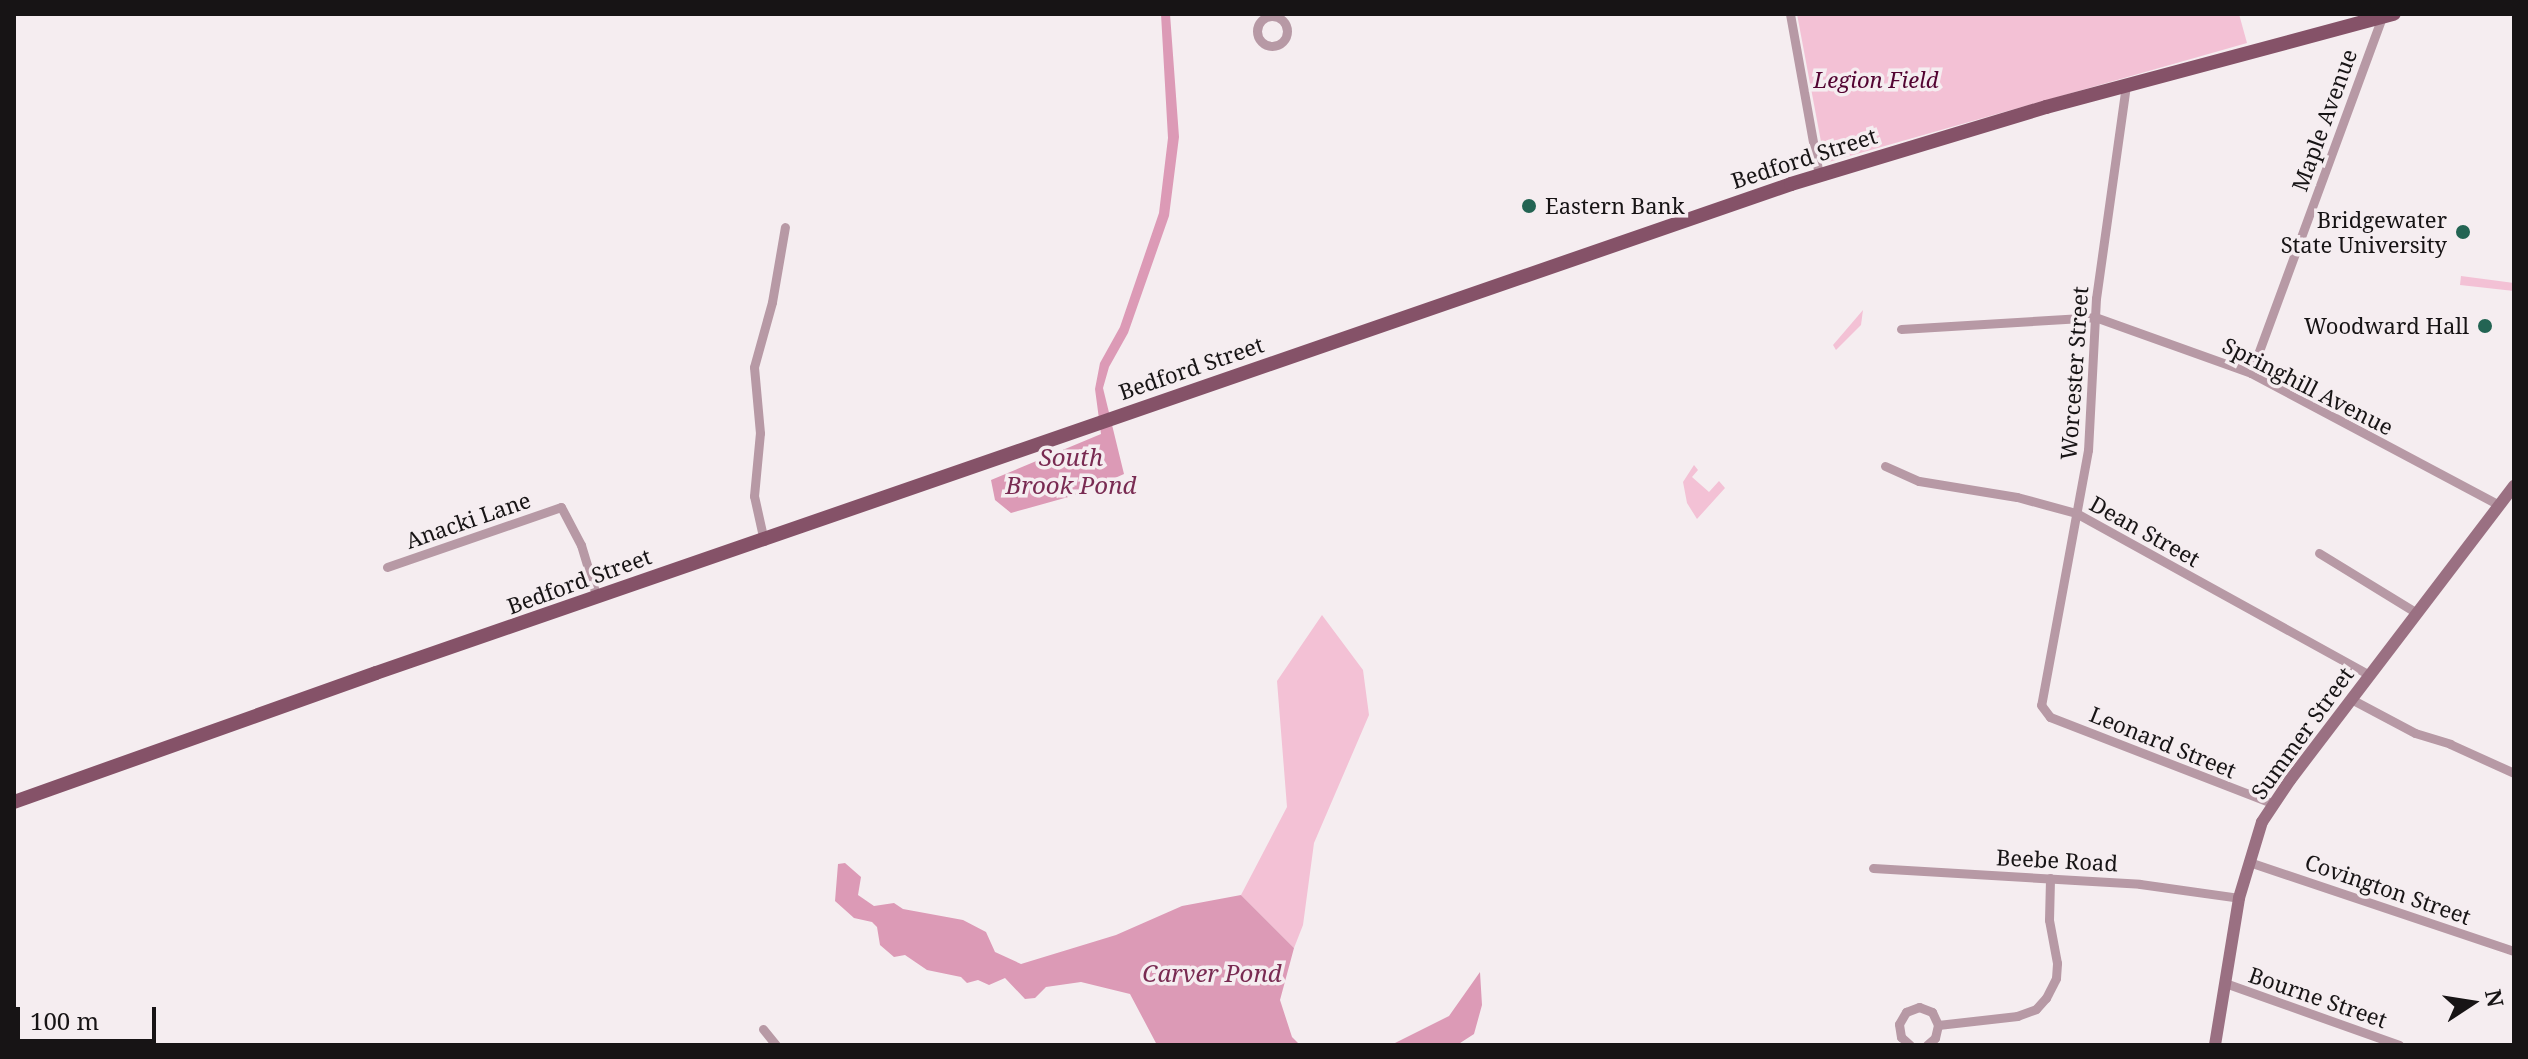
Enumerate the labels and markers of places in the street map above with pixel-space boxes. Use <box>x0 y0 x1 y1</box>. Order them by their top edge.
place label: Eastern Bank <box>1545 193 1685 219</box>
marker: Eastern Bank <box>1520 197 1538 215</box>
place label: Bridgewater State University <box>2281 206 2447 258</box>
marker: Bridgewater State University <box>2454 223 2472 241</box>
place label: Woodward Hall <box>2304 313 2469 339</box>
marker: Woodward Hall <box>2476 317 2494 335</box>

